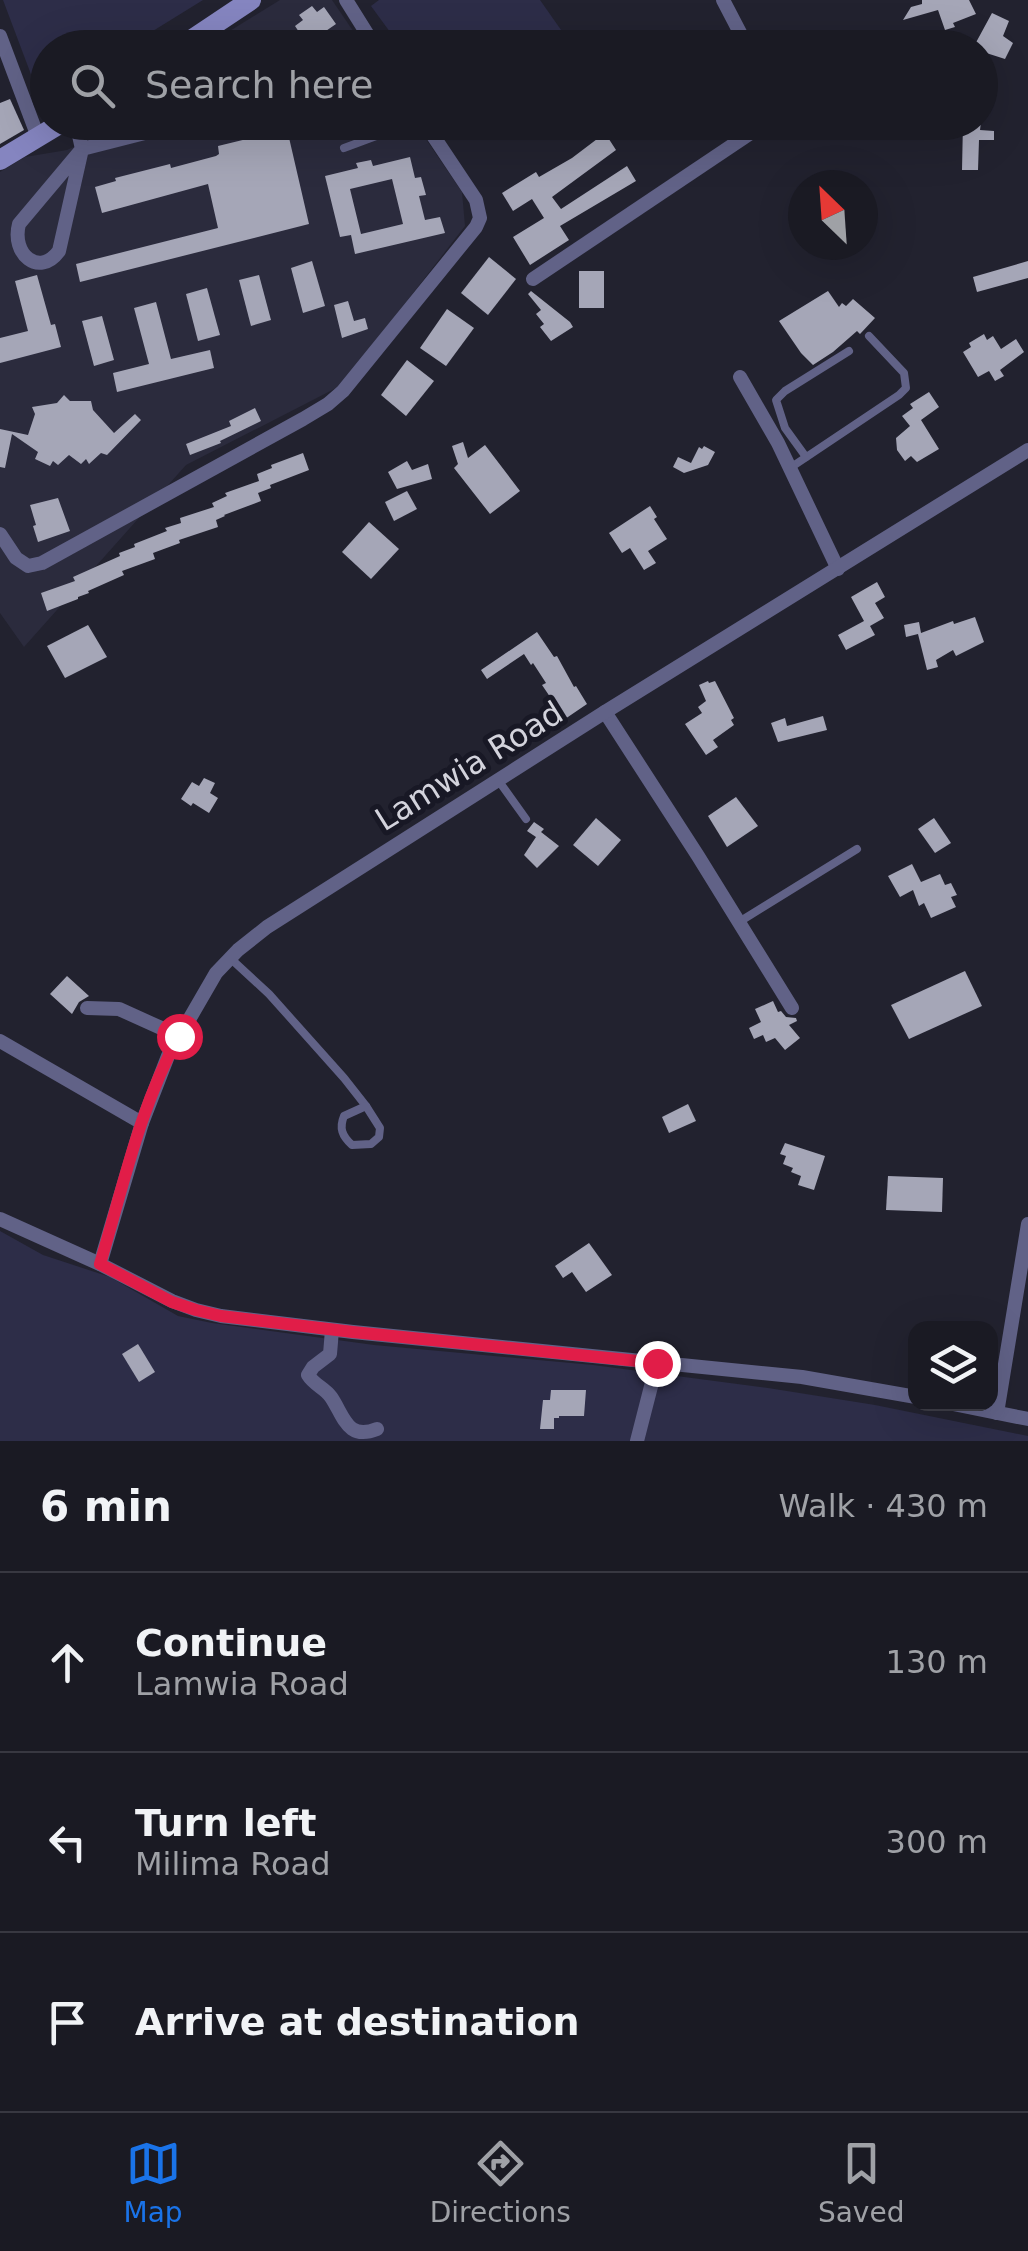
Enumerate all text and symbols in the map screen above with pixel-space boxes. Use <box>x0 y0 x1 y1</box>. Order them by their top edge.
search box <box>30 30 998 140</box>
icon: search <box>65 58 120 113</box>
text: Search here <box>145 63 373 107</box>
north arrow <box>788 170 878 260</box>
street label: Lamwia Road <box>368 693 570 839</box>
route start <box>157 1014 203 1060</box>
map controls <box>908 1321 998 1411</box>
button: layers <box>908 1321 998 1411</box>
route end <box>635 1341 681 1387</box>
text: 6 min <box>40 1482 172 1531</box>
text: Walk · 430 m <box>778 1487 988 1525</box>
text: Continue <box>135 1621 327 1665</box>
icon: ahead <box>40 1635 95 1690</box>
text: 130 m <box>886 1643 988 1681</box>
text: Lamwia Road <box>135 1665 349 1703</box>
text: Turn left <box>135 1801 316 1845</box>
icon: left <box>40 1815 95 1870</box>
text: 300 m <box>886 1823 988 1861</box>
text: Milima Road <box>135 1845 331 1883</box>
icon: arrive <box>40 1995 95 2050</box>
text: Arrive at destination <box>135 2000 580 2044</box>
tab: Map <box>124 2136 183 2229</box>
tab: Directions <box>430 2136 571 2229</box>
tab: Saved <box>818 2136 904 2229</box>

